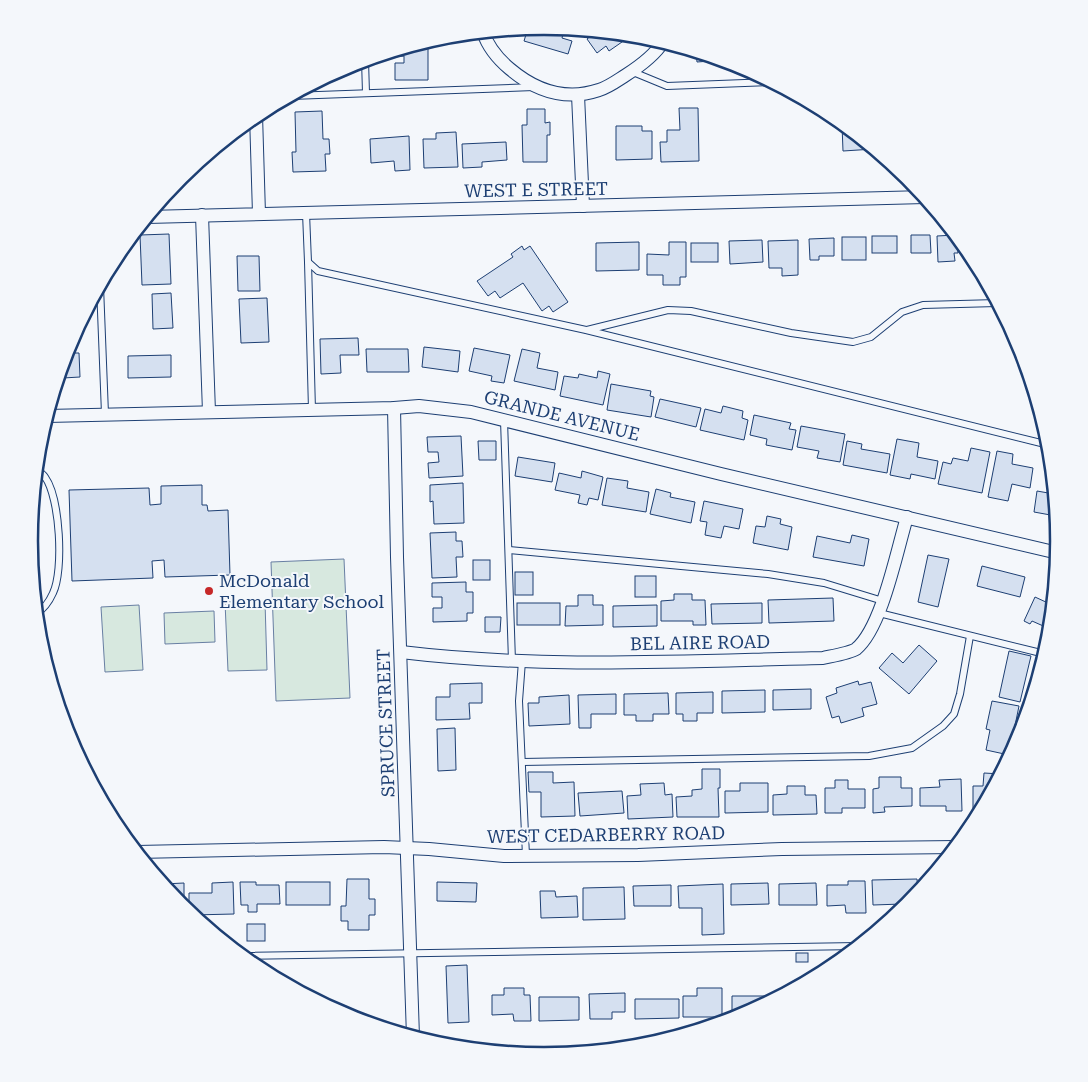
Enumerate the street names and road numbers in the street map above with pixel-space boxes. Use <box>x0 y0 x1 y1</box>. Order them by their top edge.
street label: WEST E STREET <box>464 178 608 201</box>
street label: GRANDE AVENUE <box>482 386 642 445</box>
street label: BEL AIRE ROAD <box>630 631 770 654</box>
street label: SPRUCE STREET <box>372 648 399 798</box>
street label: WEST CEDARBERRY ROAD <box>487 822 725 847</box>

